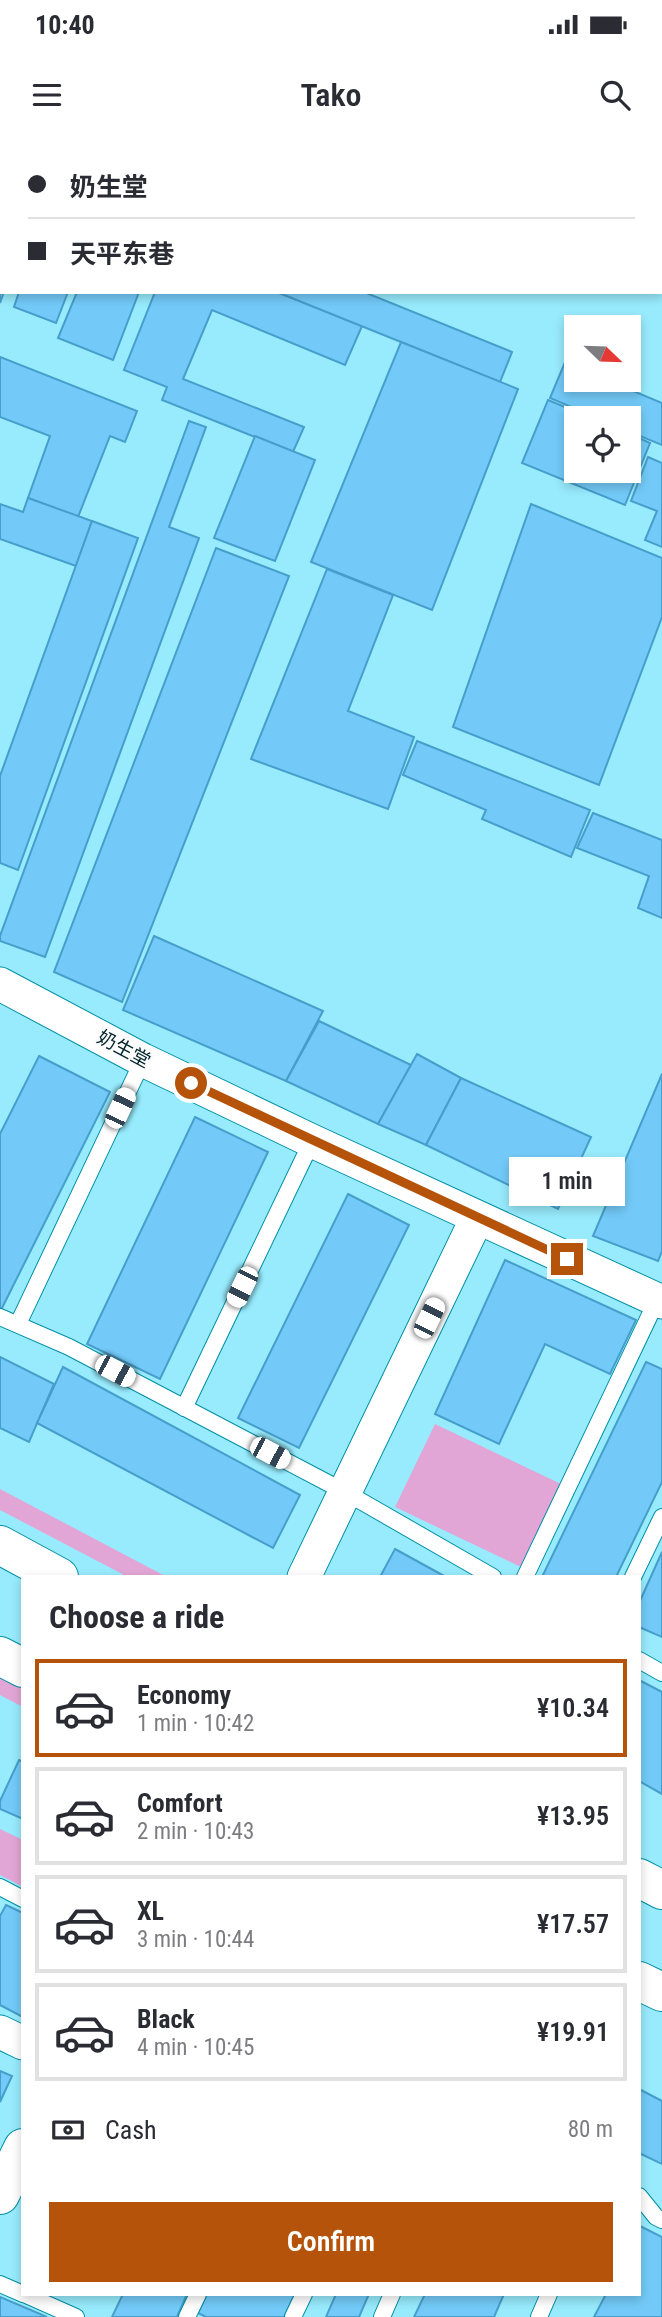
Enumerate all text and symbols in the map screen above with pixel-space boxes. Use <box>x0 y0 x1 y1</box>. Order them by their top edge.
text: 10:40 <box>35 10 95 40</box>
icon: menu <box>28 76 66 114</box>
text: Tako <box>301 76 361 114</box>
icon: search <box>596 76 634 114</box>
text: 奶生堂 <box>70 172 148 202</box>
text: 天平东巷 <box>70 239 174 269</box>
north arrow <box>564 315 640 392</box>
map controls <box>564 315 641 483</box>
button: locate <box>564 406 641 483</box>
street label: 奶生堂 <box>93 1025 155 1073</box>
route start <box>175 1067 207 1099</box>
car <box>102 1085 139 1131</box>
callout: 1 min <box>509 1158 625 1206</box>
text: 1 min <box>542 1168 592 1195</box>
route end <box>551 1243 583 1275</box>
car <box>224 1264 261 1310</box>
car <box>411 1295 448 1341</box>
car <box>92 1352 139 1390</box>
car <box>247 1434 294 1472</box>
text: Choose a ride <box>49 1598 224 1636</box>
icon: car <box>53 1677 116 1740</box>
text: Economy <box>137 1680 231 1710</box>
text: ¥10.34 <box>537 1693 609 1723</box>
text: 1 min · 10:42 <box>137 1710 254 1737</box>
icon: car <box>53 1785 116 1848</box>
text: Comfort <box>137 1788 223 1818</box>
text: ¥13.95 <box>537 1801 609 1831</box>
text: 2 min · 10:43 <box>137 1818 254 1845</box>
icon: car <box>53 1893 116 1956</box>
text: XL <box>137 1896 164 1926</box>
text: ¥17.57 <box>537 1909 609 1939</box>
text: 3 min · 10:44 <box>137 1926 254 1953</box>
icon: car <box>53 2001 116 2064</box>
text: Black <box>137 2004 195 2034</box>
text: ¥19.91 <box>537 2017 609 2047</box>
text: 4 min · 10:45 <box>137 2034 254 2061</box>
icon: cash <box>49 2111 87 2149</box>
text: Cash <box>105 2115 157 2145</box>
text: 80 m <box>568 2116 613 2143</box>
button: Confirm <box>49 2202 613 2282</box>

